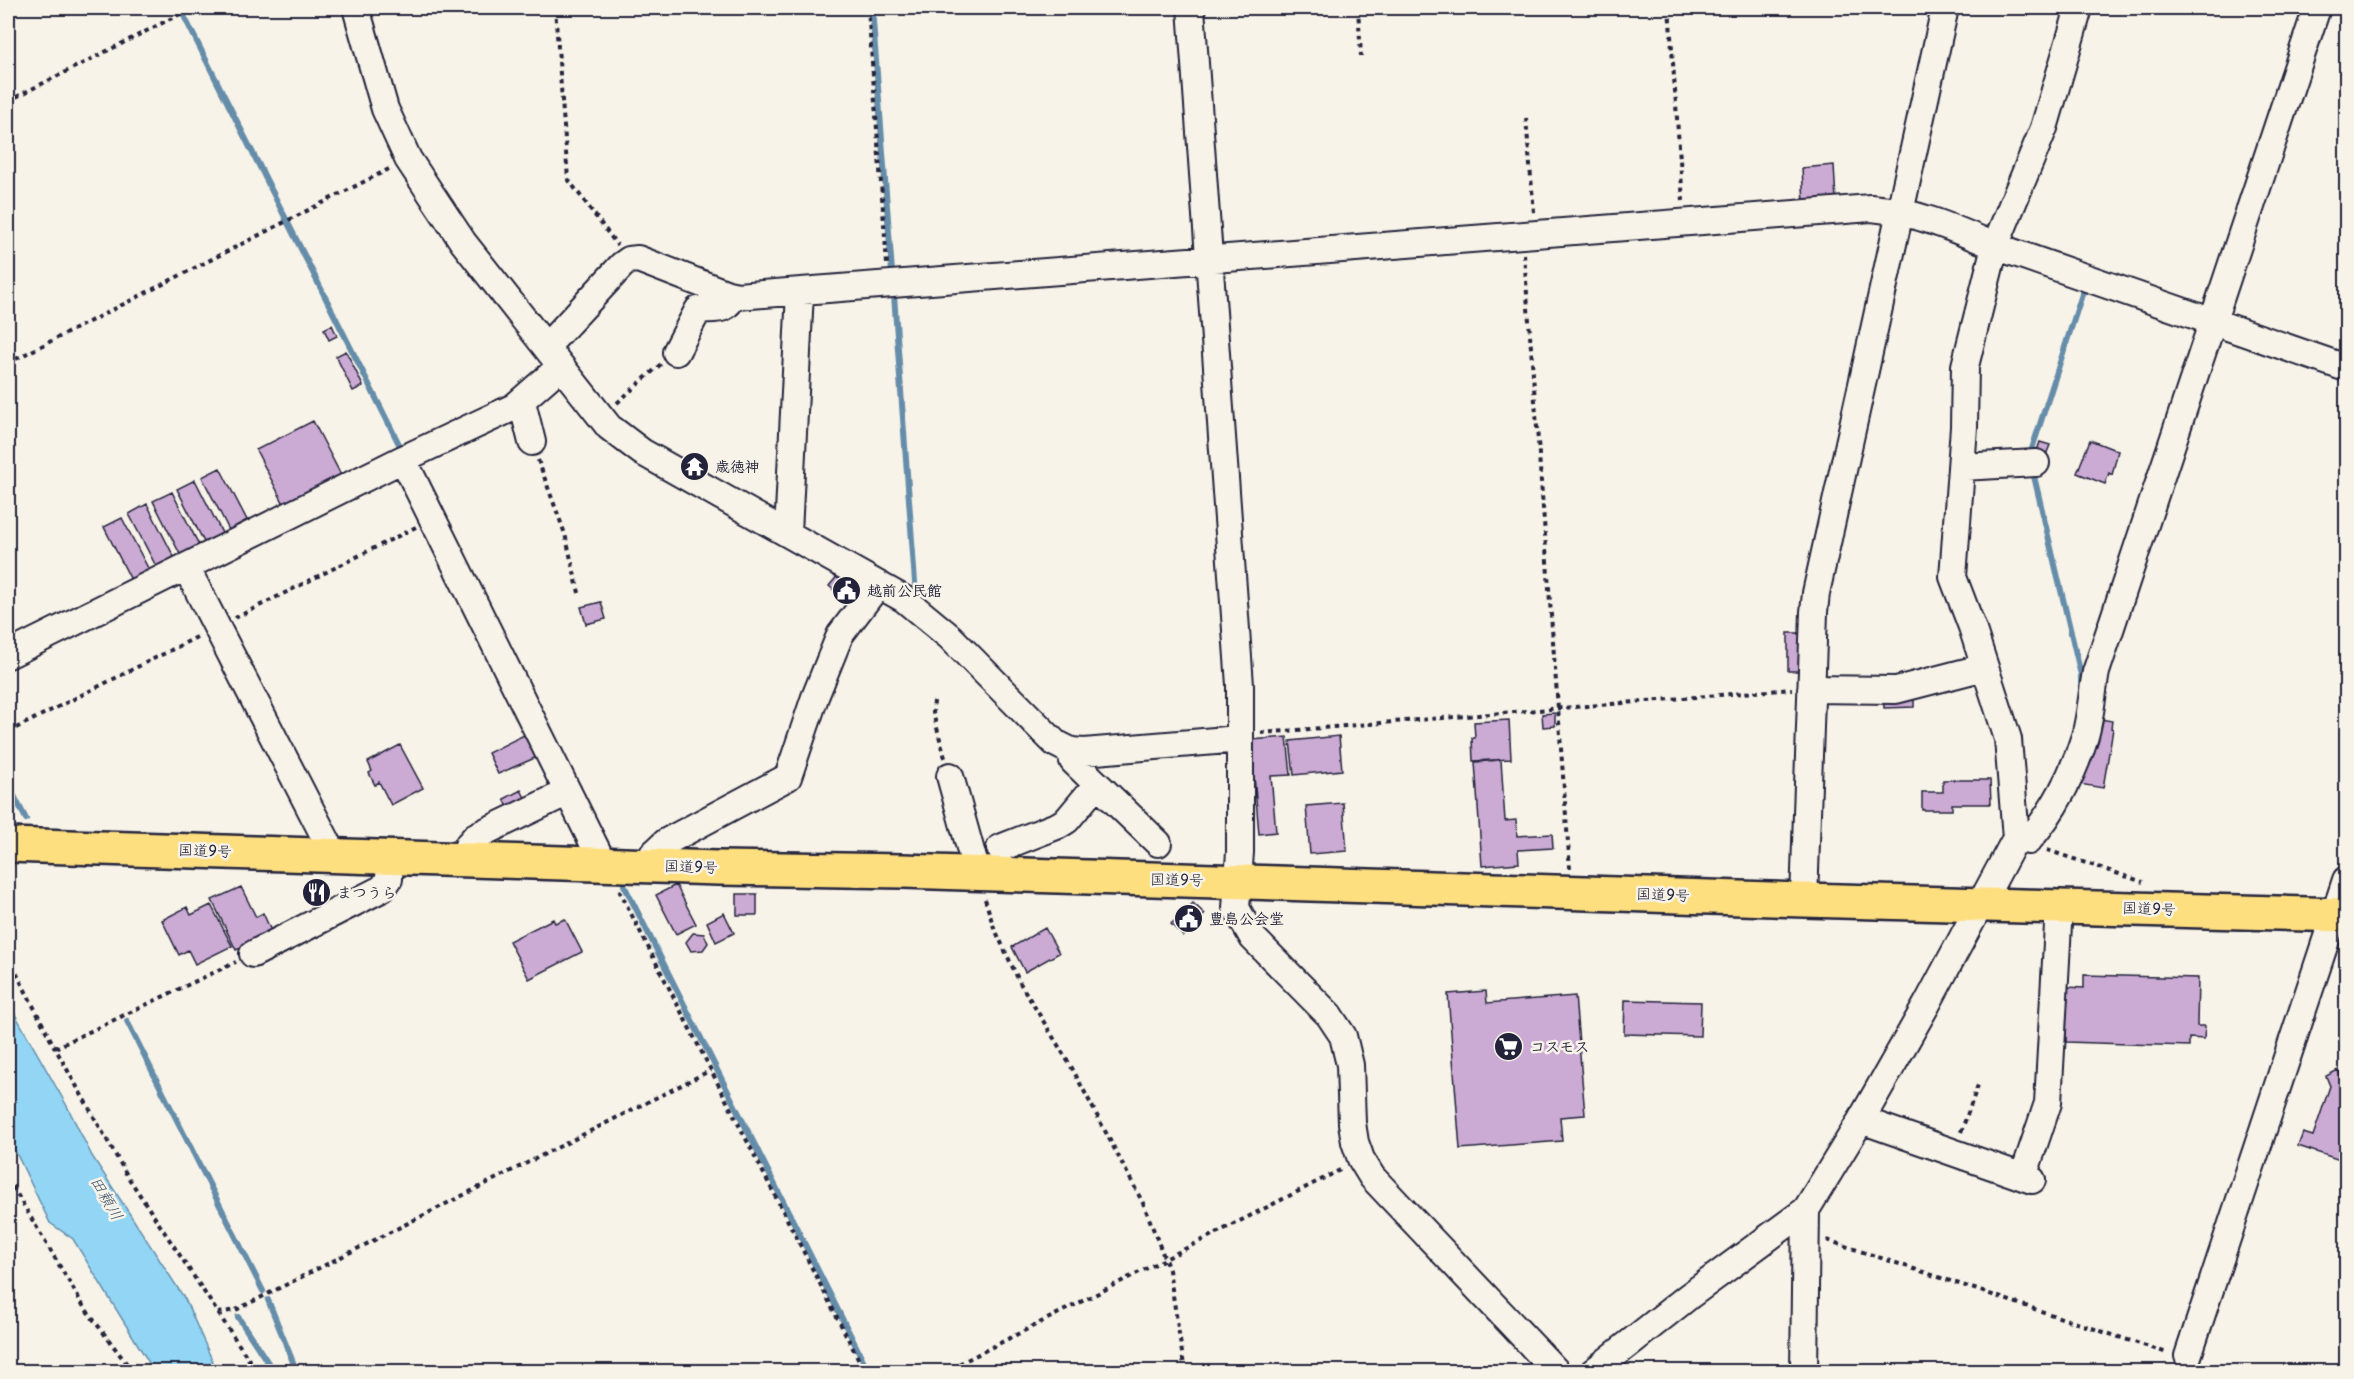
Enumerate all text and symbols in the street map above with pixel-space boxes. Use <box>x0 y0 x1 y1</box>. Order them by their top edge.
temple icon: 歳徳神 <box>678 451 710 483</box>
place label: 歳徳神 <box>715 454 760 477</box>
public building icon: 越前公民館 <box>830 575 862 607</box>
place label: 越前公民館 <box>867 578 942 601</box>
street label: 国道9号 <box>178 837 232 862</box>
street label: 国道9号 <box>664 853 718 878</box>
street label: 国道9号 <box>1150 867 1204 890</box>
restaurant icon: まつうら <box>300 877 332 909</box>
place label: まつうら <box>337 880 397 903</box>
street label: 国道9号 <box>1636 881 1690 906</box>
street label: 国道9号 <box>2122 895 2176 920</box>
public building icon: 豊島公会堂 <box>1172 903 1204 935</box>
place label: 豊島公会堂 <box>1209 906 1284 929</box>
supermarket icon: コスモス <box>1493 1031 1525 1063</box>
place label: コスモス <box>1530 1034 1589 1057</box>
water label: 田頼川 <box>85 1171 130 1224</box>

